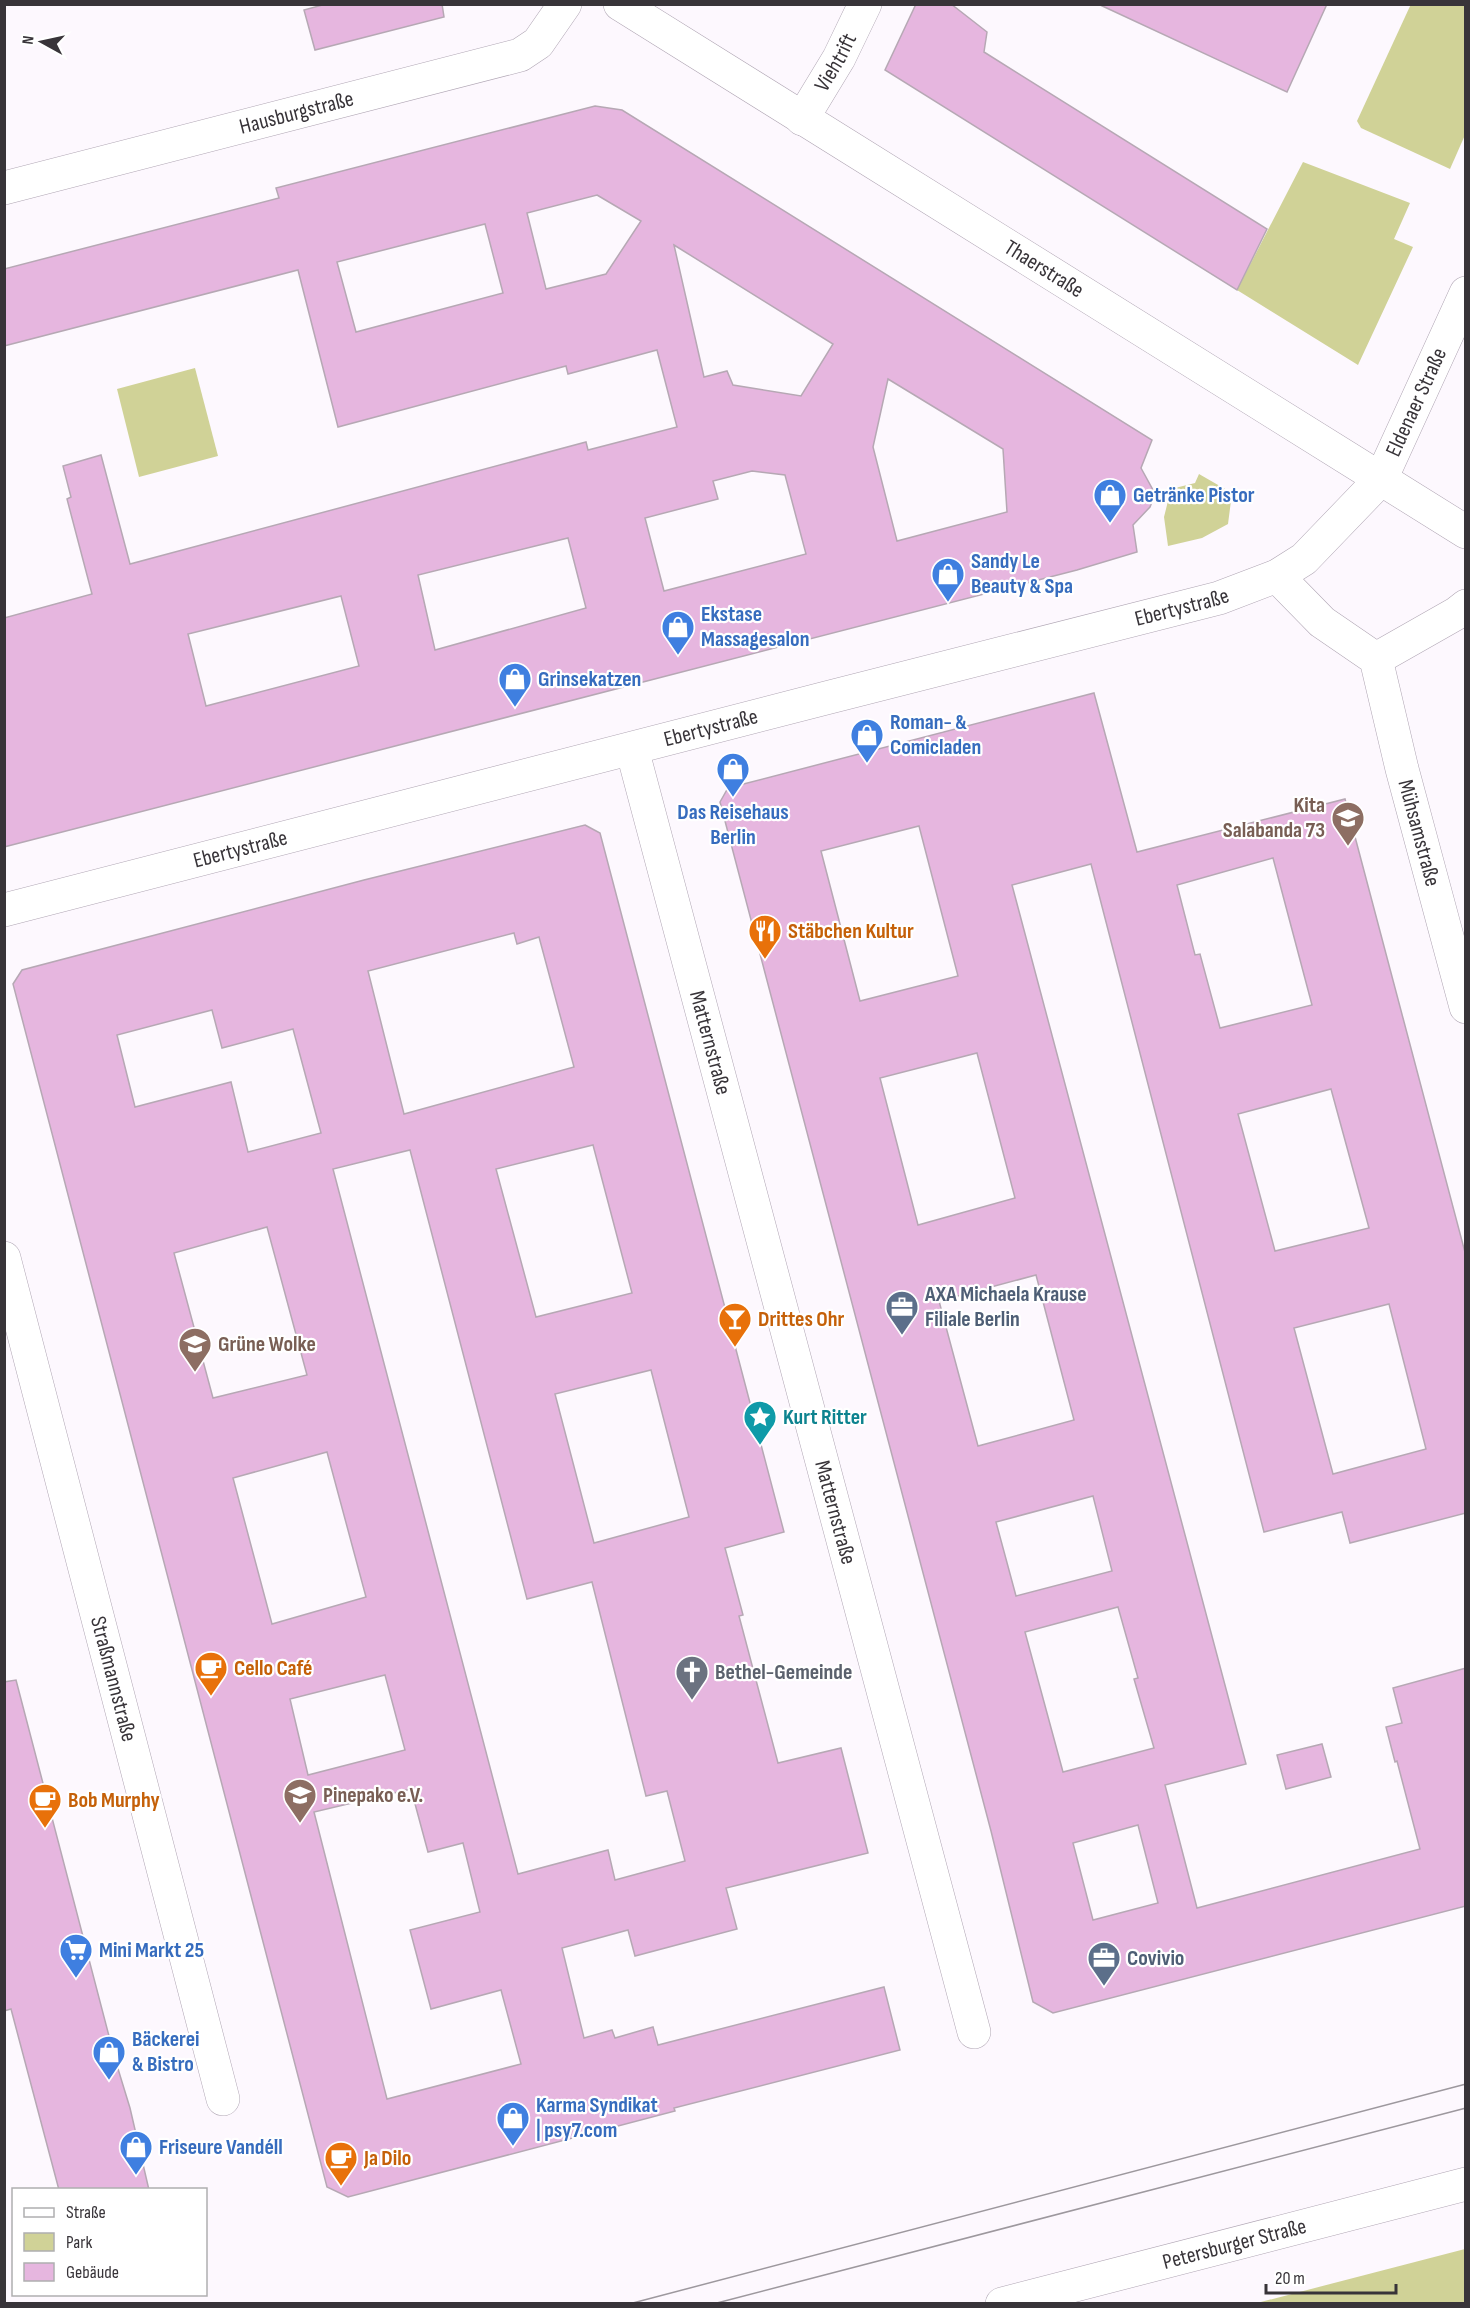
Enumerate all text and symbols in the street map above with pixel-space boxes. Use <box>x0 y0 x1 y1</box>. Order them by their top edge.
north arrow <box>12 12 72 72</box>
street label: Viehtrift <box>808 28 863 96</box>
text: N <box>19 35 39 46</box>
street label: Hausburgstraße <box>237 85 356 140</box>
street label: Thaerstraße <box>999 234 1089 304</box>
street label: Eldenaer Straße <box>1380 343 1453 461</box>
shop icon: Getränke Pistor <box>1092 477 1128 524</box>
place label: Getränke Pistor <box>1133 482 1255 509</box>
place label: Sandy Le Beauty & Spa <box>971 548 1073 600</box>
shop icon: Sandy Le Beauty & Spa <box>930 556 966 603</box>
street label: Ebertystraße <box>1132 582 1233 632</box>
place label: Ekstase Massagesalon <box>701 601 809 653</box>
shop icon: Ekstase Massagesalon <box>660 609 696 656</box>
shop icon: Grinsekatzen <box>497 661 533 708</box>
place label: Grinsekatzen <box>538 666 641 693</box>
street label: Ebertystraße <box>661 703 761 753</box>
place label: Roman- & Comicladen <box>890 709 981 761</box>
shop icon: Roman- & Comicladen <box>849 717 885 764</box>
shop icon: Das Reisehaus Berlin <box>715 751 751 798</box>
street label: Mühsamstraße <box>1392 777 1446 889</box>
place label: Kita Salabanda 73 <box>1223 792 1325 844</box>
place label: Das Reisehaus Berlin <box>677 799 789 851</box>
school or university icon: Kita Salabanda 73 <box>1330 800 1366 847</box>
street label: Ebertystraße <box>190 824 290 874</box>
restaurant icon: Stäbchen Kultur <box>747 913 783 960</box>
place label: Stäbchen Kultur <box>788 918 914 945</box>
street label: Matternstraße <box>684 988 737 1098</box>
place label: AXA Michaela Krause Filiale Berlin <box>924 1281 1087 1333</box>
office icon: AXA Michaela Krause Filiale Berlin <box>884 1289 920 1336</box>
bar icon: Drittes Ohr <box>717 1301 753 1348</box>
place label: Drittes Ohr <box>758 1306 845 1333</box>
school or university icon: Grüne Wolke <box>177 1326 213 1373</box>
place label: Grüne Wolke <box>218 1331 316 1358</box>
place icon: Kurt Ritter <box>742 1399 778 1446</box>
place label: Kurt Ritter <box>783 1404 867 1431</box>
street label: Matternstraße <box>809 1457 862 1567</box>
street label: Straßmannstraße <box>84 1613 143 1745</box>
cafe icon: Cello Café <box>193 1650 229 1697</box>
church icon: Bethel-Gemeinde <box>674 1654 710 1701</box>
place label: Cello Café <box>234 1655 312 1682</box>
place label: Bethel-Gemeinde <box>715 1659 852 1686</box>
school or university icon: Pinepako e.V. <box>282 1777 318 1824</box>
cafe icon: Bob Murphy <box>27 1782 63 1829</box>
place label: Pinepako e.V. <box>323 1782 423 1809</box>
place label: Bob Murphy <box>68 1787 160 1814</box>
supermarket icon: Mini Markt 25 <box>58 1932 94 1979</box>
place label: Mini Markt 25 <box>99 1937 204 1964</box>
office icon: Covivio <box>1086 1940 1122 1987</box>
place label: Covivio <box>1127 1945 1184 1972</box>
place label: Bäckerei & Bistro <box>132 2026 200 2078</box>
shop icon: Bäckerei & Bistro <box>91 2034 127 2081</box>
place label: Karma Syndikat | psy7.com <box>536 2092 658 2144</box>
shop icon: Karma Syndikat | psy7.com <box>495 2100 531 2147</box>
shop icon: Friseure Vandéll <box>118 2129 154 2176</box>
place label: Friseure Vandéll <box>159 2134 283 2161</box>
cafe icon: Ja Dilo <box>323 2140 359 2187</box>
place label: Ja Dilo <box>363 2145 411 2172</box>
legend <box>12 2188 207 2296</box>
text: Straße <box>66 2202 106 2223</box>
street label: Petersburger Straße <box>1160 2212 1309 2275</box>
text: Park <box>66 2232 92 2253</box>
scale bar <box>1266 2257 1396 2295</box>
text: Gebäude <box>66 2262 119 2283</box>
text: 20 m <box>1275 2268 1305 2289</box>

